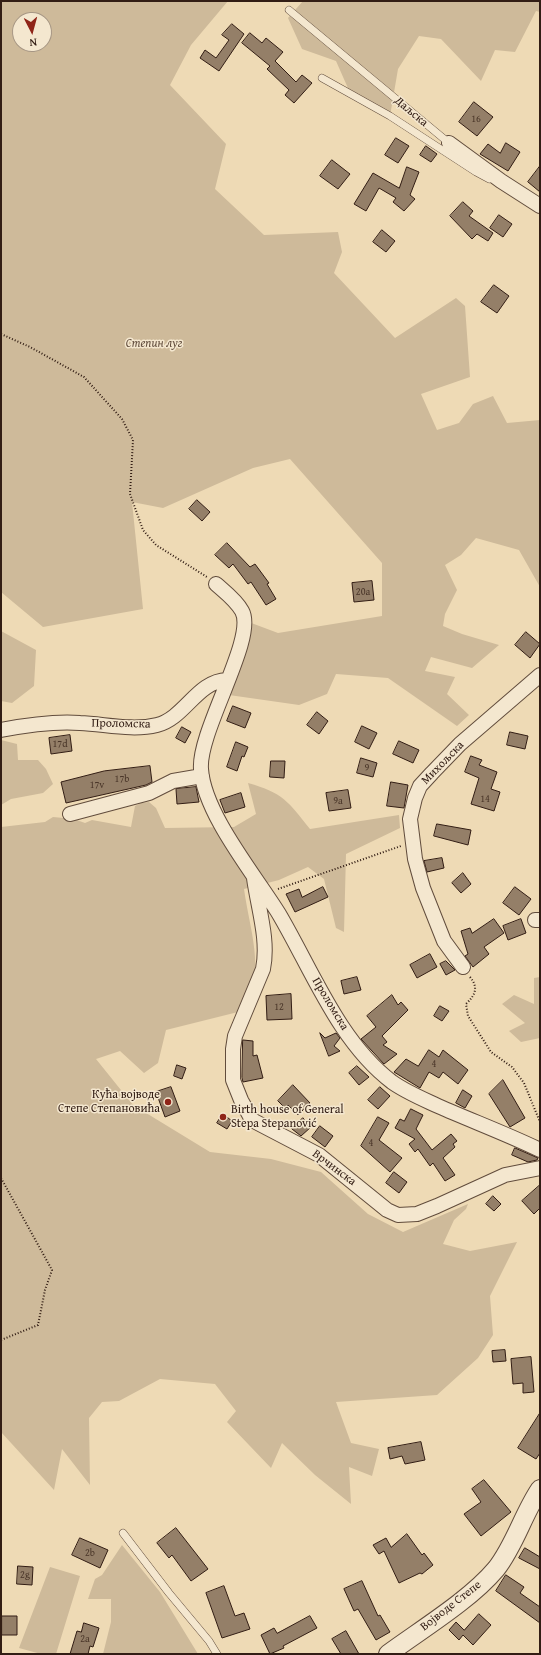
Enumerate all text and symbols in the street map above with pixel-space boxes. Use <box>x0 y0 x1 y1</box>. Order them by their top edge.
north arrow <box>12 12 52 52</box>
text: N <box>29 35 38 51</box>
street label: Даљска <box>391 94 431 130</box>
house number: 16 <box>471 113 481 125</box>
park label: Степин луг <box>126 337 182 351</box>
house number: 20a <box>356 586 370 598</box>
street label: Проломска <box>91 716 151 732</box>
house number: 17d <box>53 738 67 750</box>
street label: Михољска <box>419 738 467 788</box>
house number: 9 <box>365 762 369 774</box>
house number: 17b <box>115 773 129 785</box>
house number: 17v <box>90 779 104 791</box>
house number: 14 <box>480 793 490 805</box>
house number: 9a <box>333 795 343 807</box>
street label: Проломска <box>309 975 351 1033</box>
house number: 12 <box>274 1001 284 1013</box>
house number: 4 <box>432 1058 436 1070</box>
place label: Кућа војводе Степе Степановића <box>58 1088 160 1116</box>
marker: Кућа војводе Степе Степановића <box>163 1097 173 1107</box>
place label: Birth house of General Stepa Stepanović <box>231 1103 344 1131</box>
marker: Birth house of General Stepa Stepanović <box>218 1112 228 1122</box>
house number: 4 <box>369 1137 373 1149</box>
street label: Врчинска <box>309 1147 359 1189</box>
house number: 2b <box>85 1547 95 1559</box>
house number: 2g <box>20 1569 30 1581</box>
street label: Војводе Степе <box>418 1578 484 1634</box>
house number: 2a <box>80 1633 90 1645</box>

